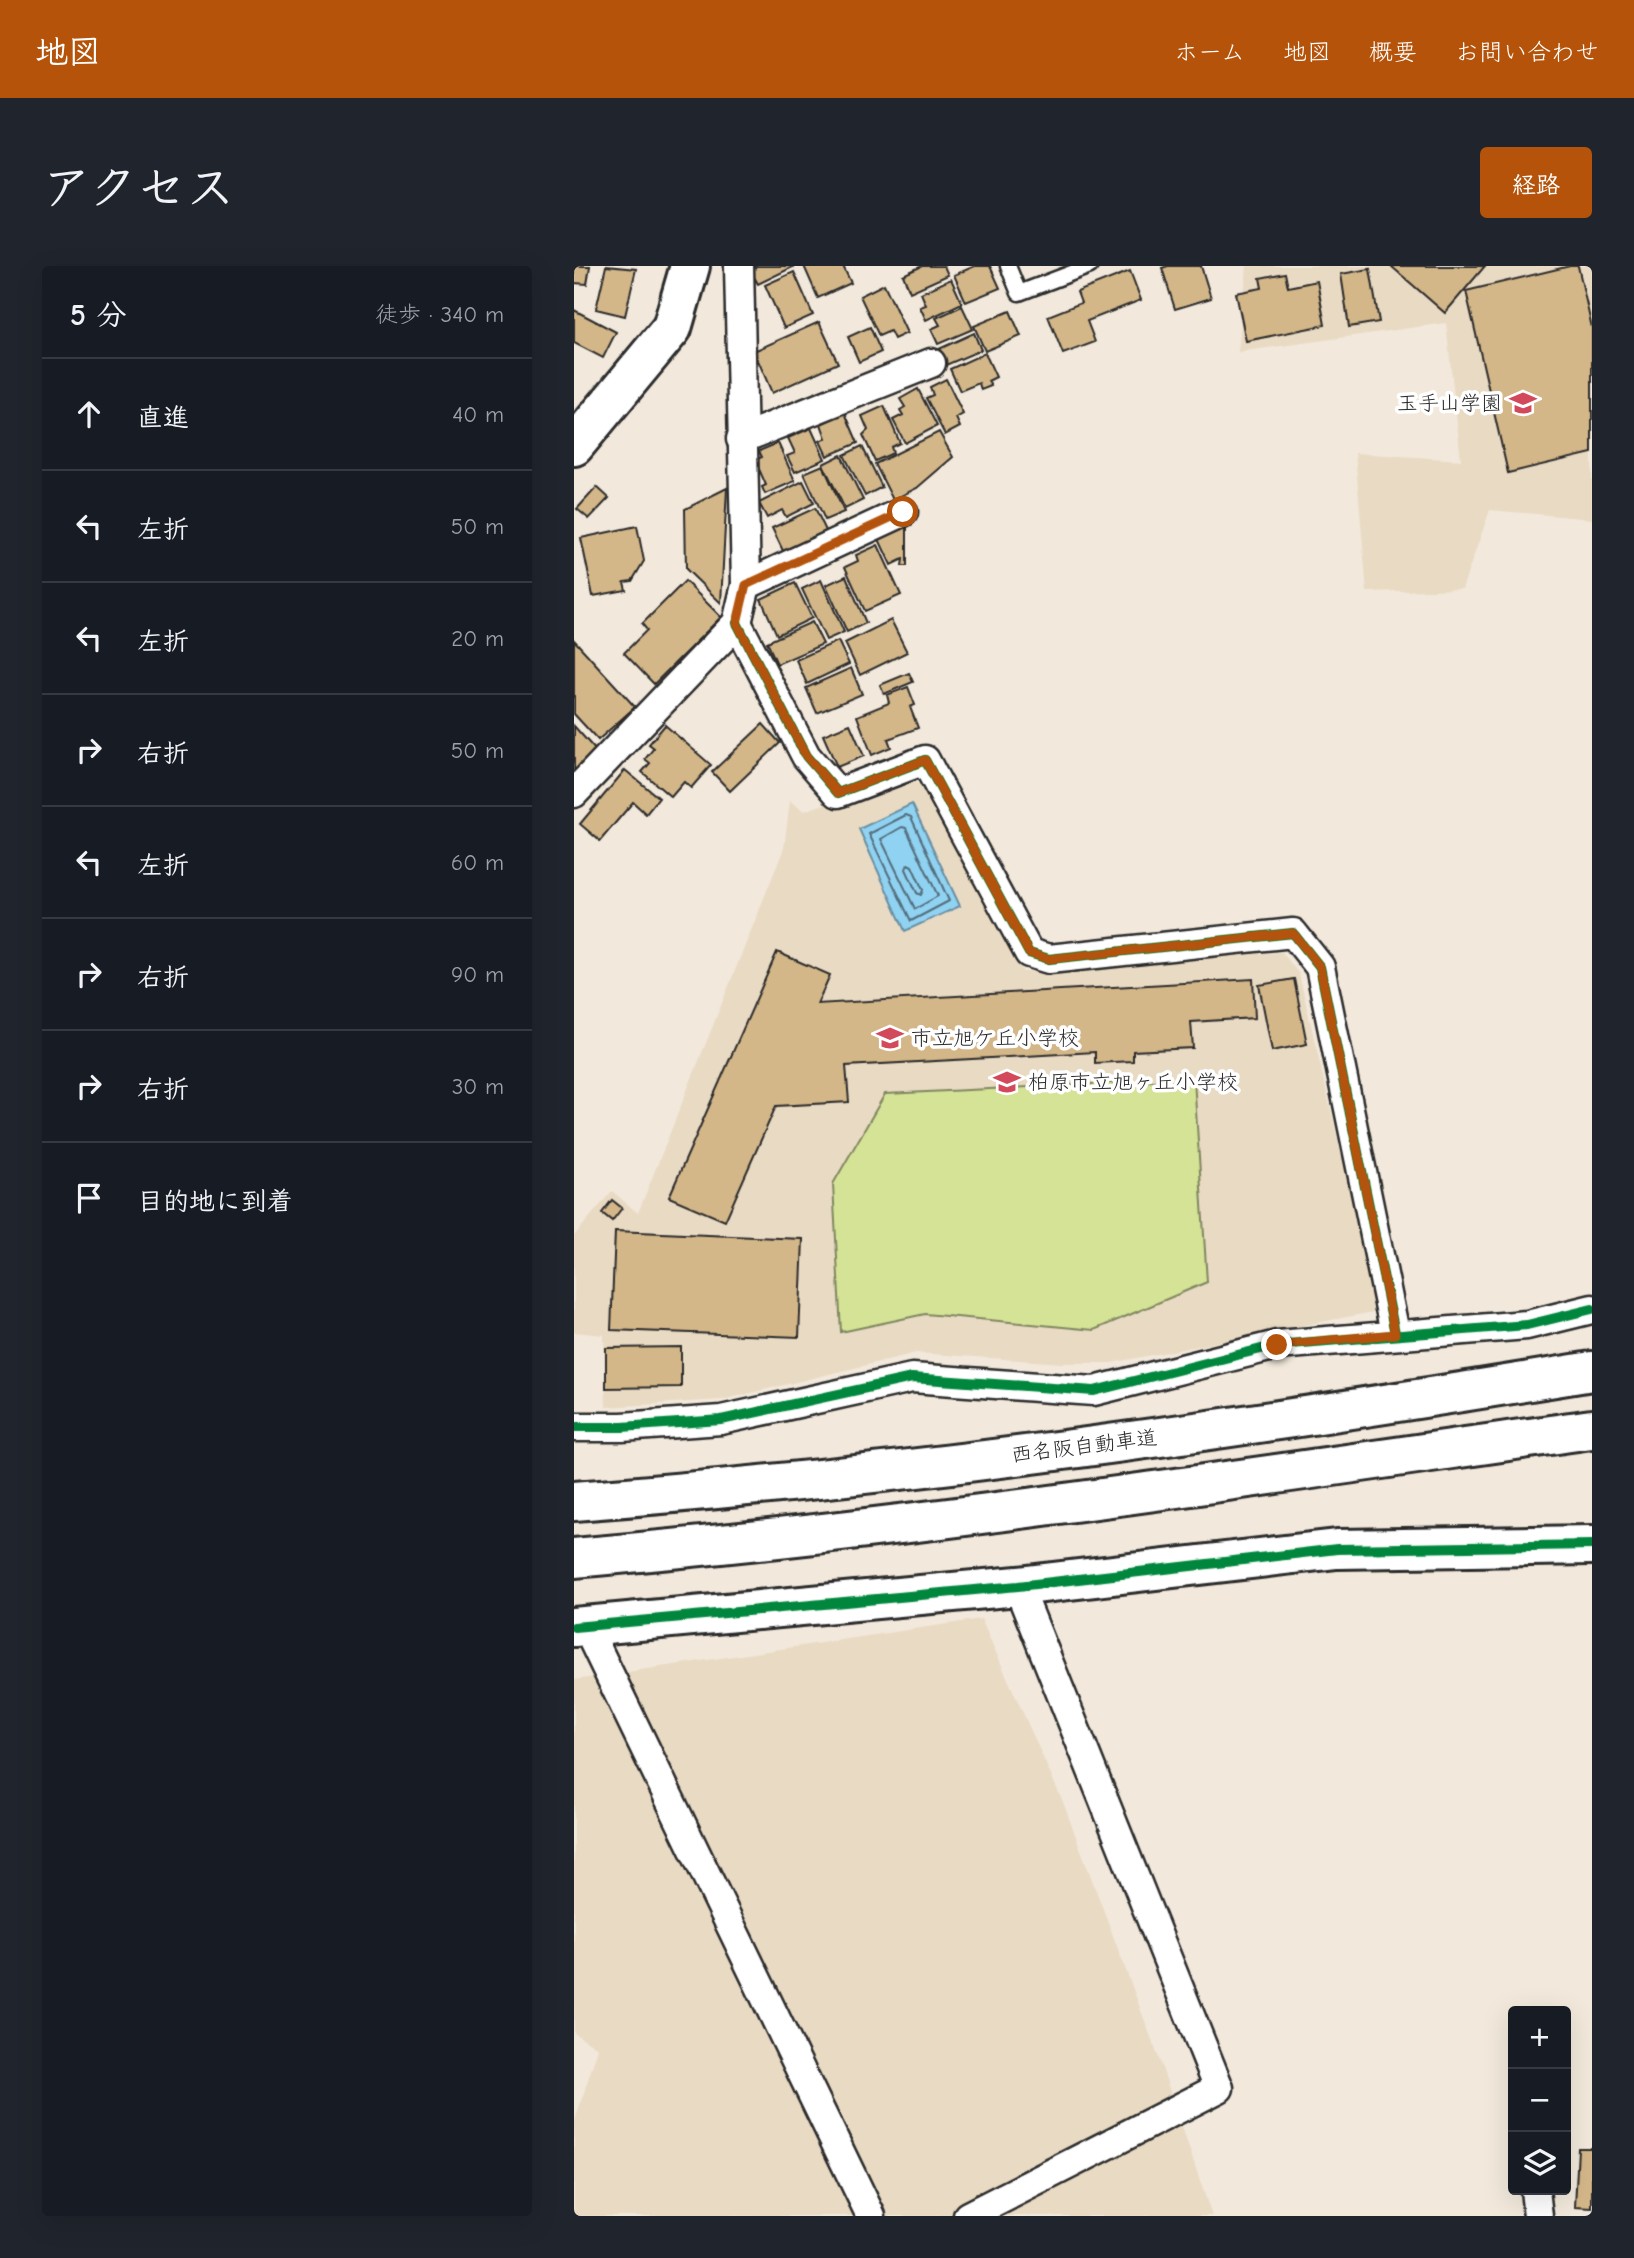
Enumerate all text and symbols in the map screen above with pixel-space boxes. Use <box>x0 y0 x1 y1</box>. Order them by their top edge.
text: 地図 <box>35 33 101 71</box>
text: ホーム <box>1174 38 1245 66</box>
text: 地図 <box>1283 38 1331 66</box>
text: 概要 <box>1369 38 1417 66</box>
text: お問い合わせ <box>1455 38 1599 66</box>
button: 経路 <box>1480 147 1592 218</box>
text: アクセス <box>42 160 235 216</box>
text: 5 分 <box>70 298 127 333</box>
text: 徒歩 · 340 m <box>375 301 504 328</box>
school or university icon: 玉手山学園 <box>1508 388 1538 418</box>
place label: 玉手山学園 <box>1397 391 1502 415</box>
icon: ahead <box>70 395 108 433</box>
text: 40 m <box>452 401 504 428</box>
text: 直進 <box>137 403 189 433</box>
route start <box>887 496 918 527</box>
icon: left <box>70 507 108 545</box>
text: 50 m <box>451 513 504 540</box>
text: 左折 <box>137 515 189 545</box>
icon: left <box>70 619 108 657</box>
text: 20 m <box>451 625 504 652</box>
text: 左折 <box>137 627 189 657</box>
icon: right <box>70 731 108 769</box>
text: 50 m <box>451 737 504 764</box>
text: 右折 <box>137 739 189 769</box>
icon: left <box>70 843 108 881</box>
text: 60 m <box>451 849 504 876</box>
text: 左折 <box>137 851 189 881</box>
icon: right <box>70 955 108 993</box>
text: 90 m <box>451 961 504 988</box>
text: 右折 <box>137 963 189 993</box>
school or university icon: 市立旭ケ丘小学校 <box>875 1023 905 1053</box>
place label: 市立旭ケ丘小学校 <box>911 1026 1079 1050</box>
icon: right <box>70 1067 108 1105</box>
school or university icon: 柏原市立旭ヶ丘小学校 <box>992 1067 1022 1097</box>
place label: 柏原市立旭ヶ丘小学校 <box>1028 1070 1238 1094</box>
text: 30 m <box>452 1073 504 1100</box>
text: 右折 <box>137 1075 189 1105</box>
icon: arrive <box>70 1179 108 1217</box>
text: 目的地に到着 <box>137 1187 293 1217</box>
route end <box>1261 1329 1292 1360</box>
street label: 西名阪自動車道 <box>1010 1425 1158 1467</box>
map controls <box>1508 2006 1571 2195</box>
button: + <box>1508 2006 1571 2069</box>
button: − <box>1508 2069 1571 2132</box>
button: layers <box>1508 2132 1571 2195</box>

